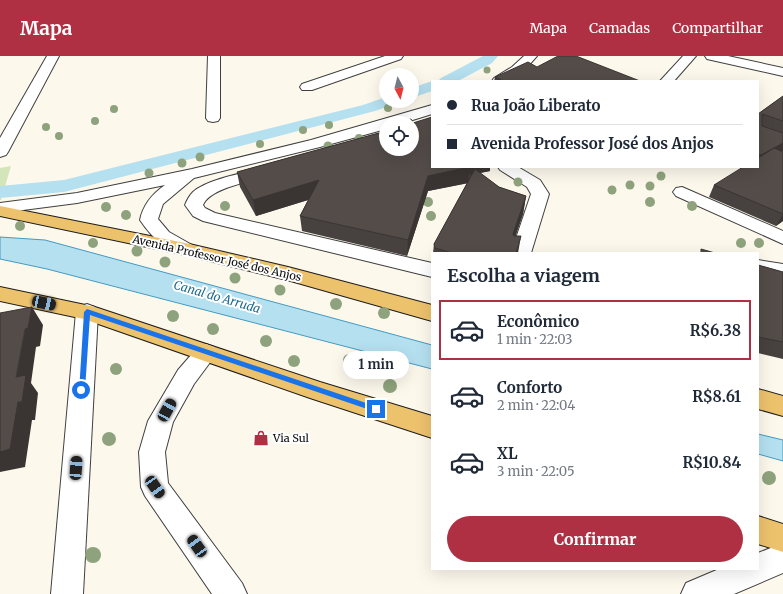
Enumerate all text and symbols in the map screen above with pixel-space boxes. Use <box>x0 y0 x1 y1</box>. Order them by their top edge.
text: Mapa <box>20 16 72 40</box>
text: Mapa <box>529 19 567 37</box>
text: Camadas <box>589 19 650 37</box>
text: Compartilhar <box>672 19 763 37</box>
north arrow <box>379 68 419 108</box>
map controls <box>379 68 419 156</box>
text: Rua João Liberato <box>471 96 600 115</box>
button: locate <box>379 116 419 156</box>
text: Avenida Professor José dos Anjos <box>471 134 714 153</box>
street label: Avenida Professor José dos Anjos <box>130 232 303 284</box>
text: Escolha a viagem <box>447 264 600 287</box>
water label: Canal do Arruda <box>172 277 262 316</box>
car <box>31 295 57 311</box>
icon: car <box>449 312 485 348</box>
text: Econômico <box>497 312 579 331</box>
text: R$6.38 <box>690 321 741 340</box>
text: 1 min · 22:03 <box>497 331 572 348</box>
callout: 1 min <box>343 351 409 379</box>
text: 1 min <box>358 356 394 373</box>
icon: car <box>449 378 485 414</box>
text: Conforto <box>497 378 562 397</box>
route start <box>72 381 90 399</box>
text: R$8.61 <box>692 387 741 406</box>
car <box>156 397 178 423</box>
text: 2 min · 22:04 <box>497 397 575 414</box>
route end <box>367 400 385 418</box>
shop icon: Via Sul <box>252 429 270 447</box>
place label: Via Sul <box>272 431 310 445</box>
icon: car <box>449 444 485 480</box>
text: XL <box>497 444 518 463</box>
text: R$10.84 <box>682 453 741 472</box>
car <box>69 456 83 480</box>
text: 3 min · 22:05 <box>497 463 575 480</box>
car <box>143 474 167 500</box>
button: Confirmar <box>447 516 743 562</box>
car <box>185 533 209 559</box>

